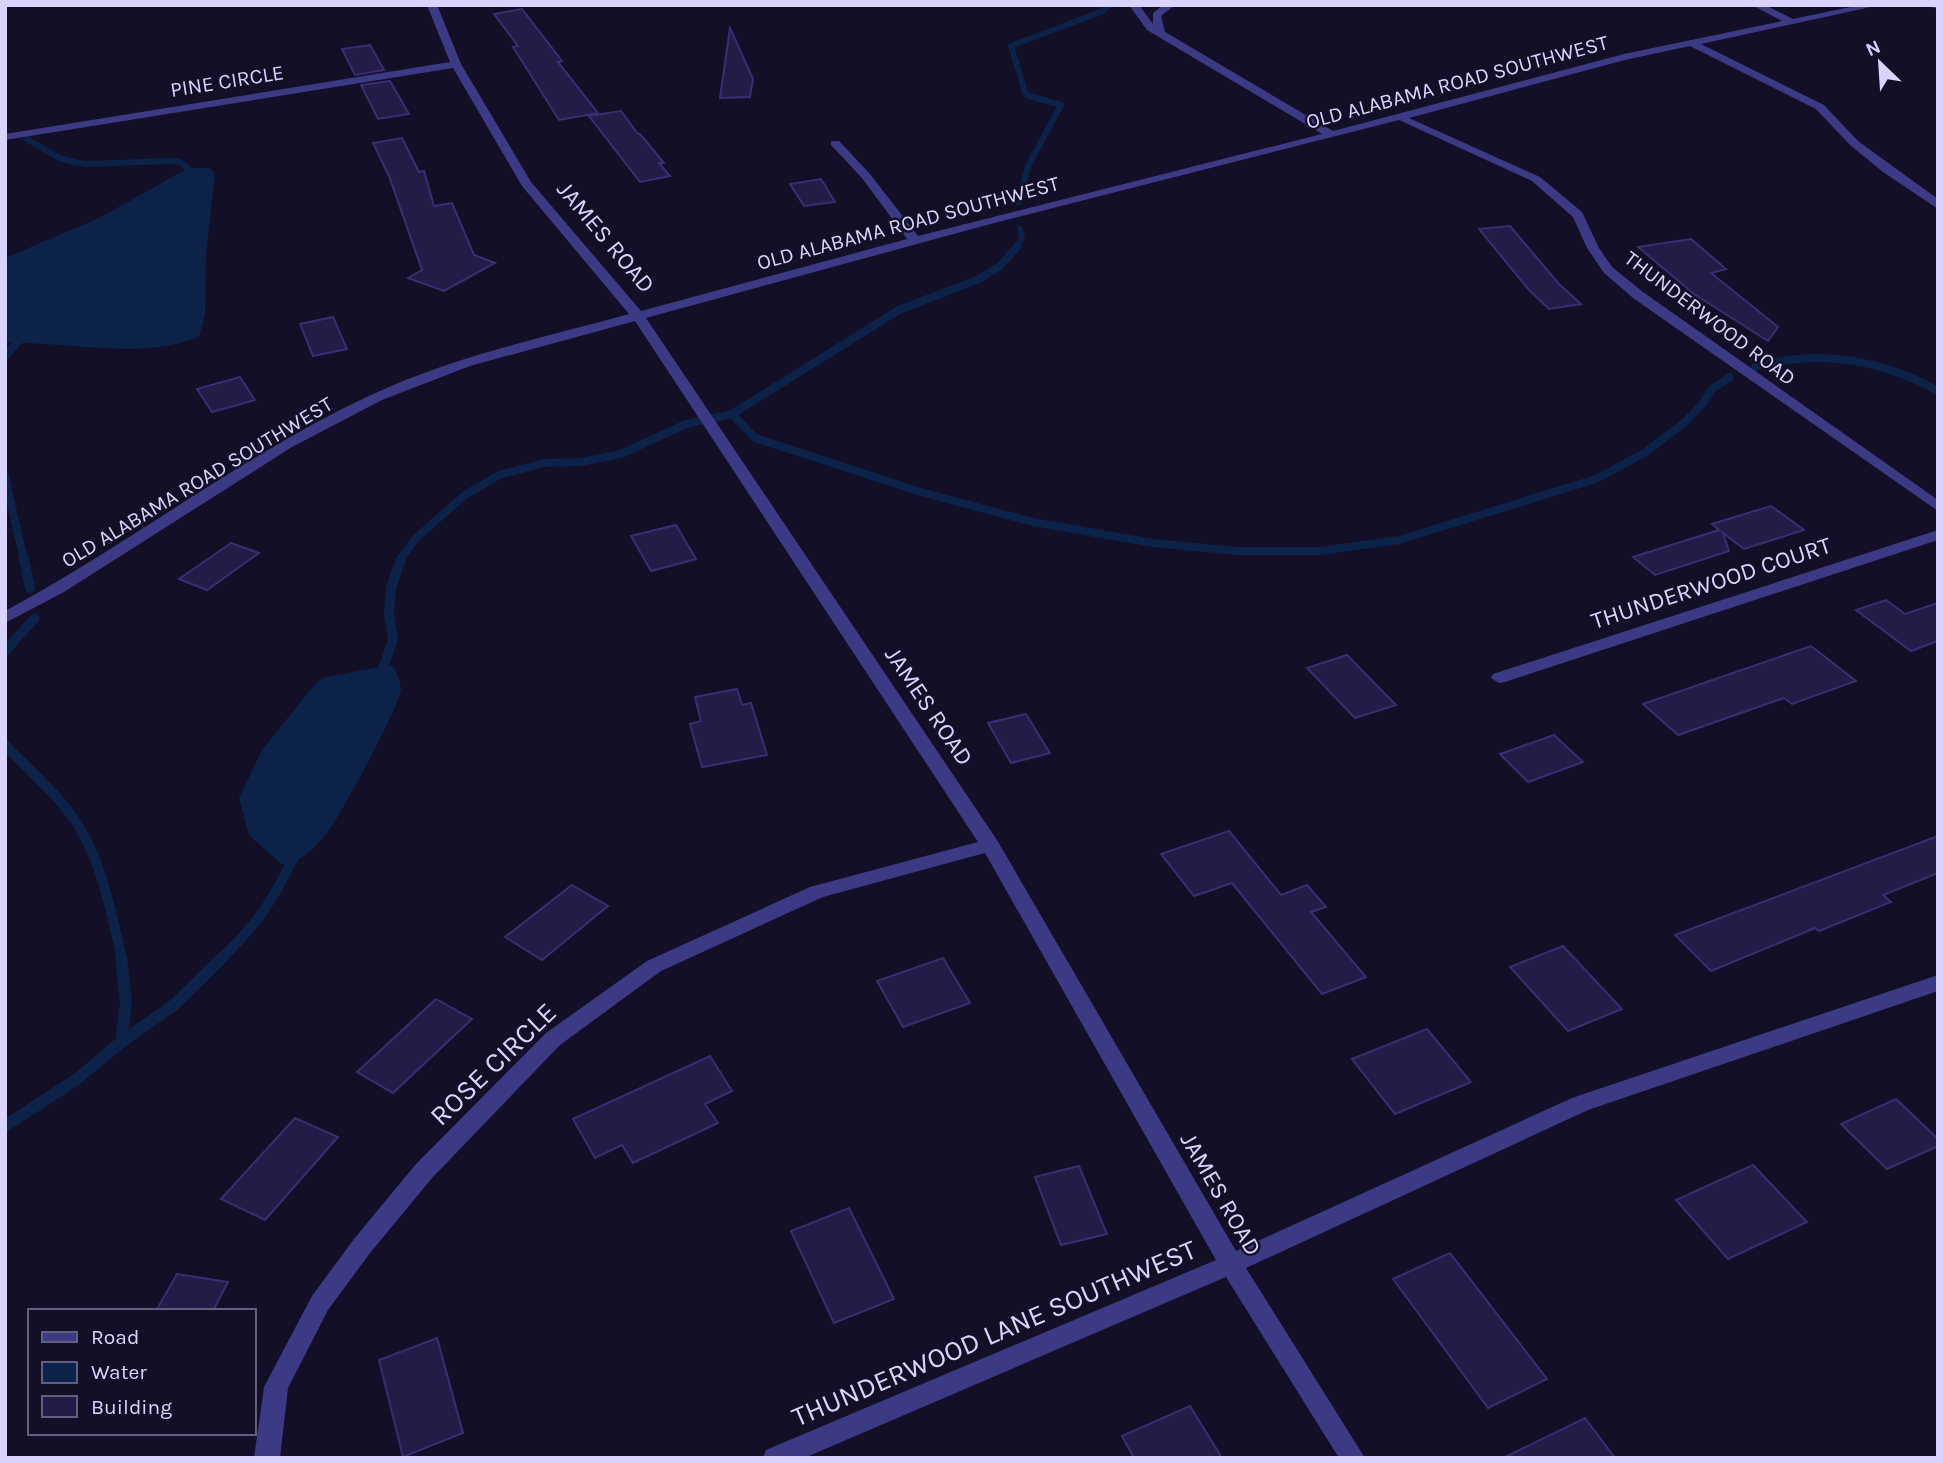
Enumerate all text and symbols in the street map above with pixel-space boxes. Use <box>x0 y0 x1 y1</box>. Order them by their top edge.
north arrow <box>1845 28 1915 98</box>
street label: OLD ALABAMA ROAD SOUTHWEST <box>1303 30 1611 134</box>
text: N <box>1862 36 1884 61</box>
street label: PINE CIRCLE <box>168 60 286 102</box>
street label: OLD ALABAMA ROAD SOUTHWEST <box>754 171 1062 275</box>
street label: JAMES ROAD <box>551 175 661 299</box>
street label: THUNDERWOOD ROAD <box>1620 246 1800 390</box>
street label: OLD ALABAMA ROAD SOUTHWEST <box>57 391 337 573</box>
street label: THUNDERWOOD COURT <box>1587 531 1835 635</box>
street label: JAMES ROAD <box>879 641 979 771</box>
street label: ROSE CIRCLE <box>423 996 563 1132</box>
street label: JAMES ROAD <box>1175 1128 1267 1260</box>
street label: THUNDERWOOD LANE SOUTHWEST <box>787 1233 1201 1433</box>
legend <box>28 1309 256 1435</box>
text: Road <box>91 1325 139 1349</box>
text: Water <box>91 1360 147 1384</box>
text: Building <box>91 1395 172 1419</box>

